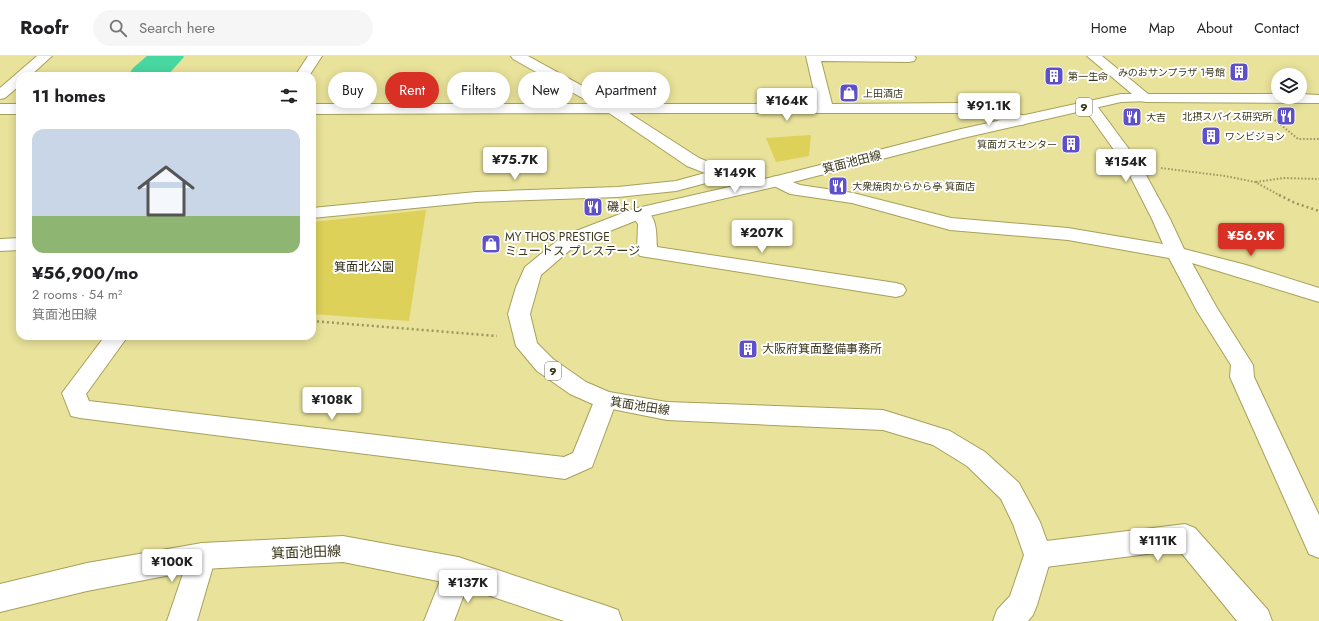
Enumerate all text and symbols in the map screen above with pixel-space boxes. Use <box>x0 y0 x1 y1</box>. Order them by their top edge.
search box <box>93 10 373 46</box>
text: Roofr <box>20 14 69 41</box>
icon: search <box>107 17 129 39</box>
text: Search here <box>139 17 215 39</box>
text: Home <box>1091 18 1127 38</box>
text: Map <box>1149 18 1175 38</box>
text: About <box>1197 18 1232 38</box>
text: Contact <box>1254 18 1299 38</box>
building icon: みのおサンプラザ 1号館 <box>1228 61 1250 83</box>
building icon: 第一生命 <box>1043 65 1065 87</box>
place label: みのおサンプラザ 1号館 <box>1118 65 1225 80</box>
map controls <box>1271 68 1307 104</box>
button: layers <box>1271 68 1307 104</box>
place label: 第一生命 <box>1068 69 1108 84</box>
chip: Buy <box>328 72 377 108</box>
chip: Rent <box>385 72 439 108</box>
chip: Filters <box>447 72 510 108</box>
chip: New <box>518 72 573 108</box>
chip: Apartment <box>581 72 670 108</box>
shop icon: 上田酒店 <box>838 82 860 104</box>
text: 11 homes <box>32 84 106 108</box>
icon: filters <box>278 85 300 107</box>
place label: 上田酒店 <box>863 86 903 101</box>
pin: ¥164K <box>759 88 815 122</box>
text: ¥164K <box>766 91 808 110</box>
pin: ¥91.1K <box>956 93 1022 127</box>
text: ¥91.1K <box>967 96 1011 115</box>
road number: 9 <box>1076 98 1092 116</box>
restaurant icon: 北摂スパイス研究所 <box>1275 105 1297 127</box>
restaurant icon: 大吉 <box>1121 106 1143 128</box>
place label: 北摂スパイス研究所 <box>1182 109 1272 124</box>
place label: 大吉 <box>1146 110 1166 125</box>
building icon: ワンビジョン <box>1200 125 1222 147</box>
place label: ワンビジョン <box>1225 129 1285 144</box>
building icon: 箕面ガスセンター <box>1060 133 1082 155</box>
place label: 箕面ガスセンター <box>977 137 1057 152</box>
street label: 箕面池田線 <box>821 146 883 178</box>
pin: ¥75.7K <box>482 147 548 181</box>
pin: ¥154K <box>1098 149 1154 183</box>
text: ¥75.7K <box>492 150 538 169</box>
text: ¥154K <box>1105 152 1147 171</box>
icon: home <box>130 155 202 227</box>
pin: ¥149K <box>707 160 763 194</box>
text: ¥149K <box>714 163 756 182</box>
restaurant icon: 大衆焼肉からから亭 箕面店 <box>827 175 849 197</box>
place label: 大衆焼肉からから亭 箕面店 <box>852 179 975 194</box>
restaurant icon: 磯よし <box>582 196 604 218</box>
place label: 磯よし <box>607 198 643 216</box>
pin: ¥207K <box>734 220 790 254</box>
text: ¥207K <box>741 223 783 242</box>
pin: ¥56.9K <box>1218 223 1284 257</box>
text: ¥56.9K <box>1227 226 1275 245</box>
place label: MY THOS PRESTIGE ミュートス プレステージ <box>505 228 640 260</box>
shop icon: MY THOS PRESTIGE ミュートス プレステージ <box>480 233 502 255</box>
park label: 箕面北公園 <box>334 258 394 276</box>
text: ¥56,900/mo <box>32 261 138 285</box>
text: 2 rooms · 54 m² <box>32 285 122 304</box>
text: 箕面池田線 <box>32 305 97 324</box>
building icon: 大阪府箕面整備事務所 <box>737 338 759 360</box>
place label: 大阪府箕面整備事務所 <box>762 340 882 358</box>
road number: 9 <box>545 362 561 380</box>
pin: ¥108K <box>304 387 360 421</box>
text: ¥108K <box>311 390 353 409</box>
street label: 箕面池田線 <box>609 392 671 420</box>
pin: ¥111K <box>1130 528 1186 562</box>
text: ¥111K <box>1139 531 1177 550</box>
street label: 箕面池田線 <box>271 541 341 563</box>
pin: ¥100K <box>144 549 200 583</box>
text: ¥100K <box>151 552 193 571</box>
pin: ¥137K <box>440 570 496 604</box>
text: ¥137K <box>448 573 488 592</box>

